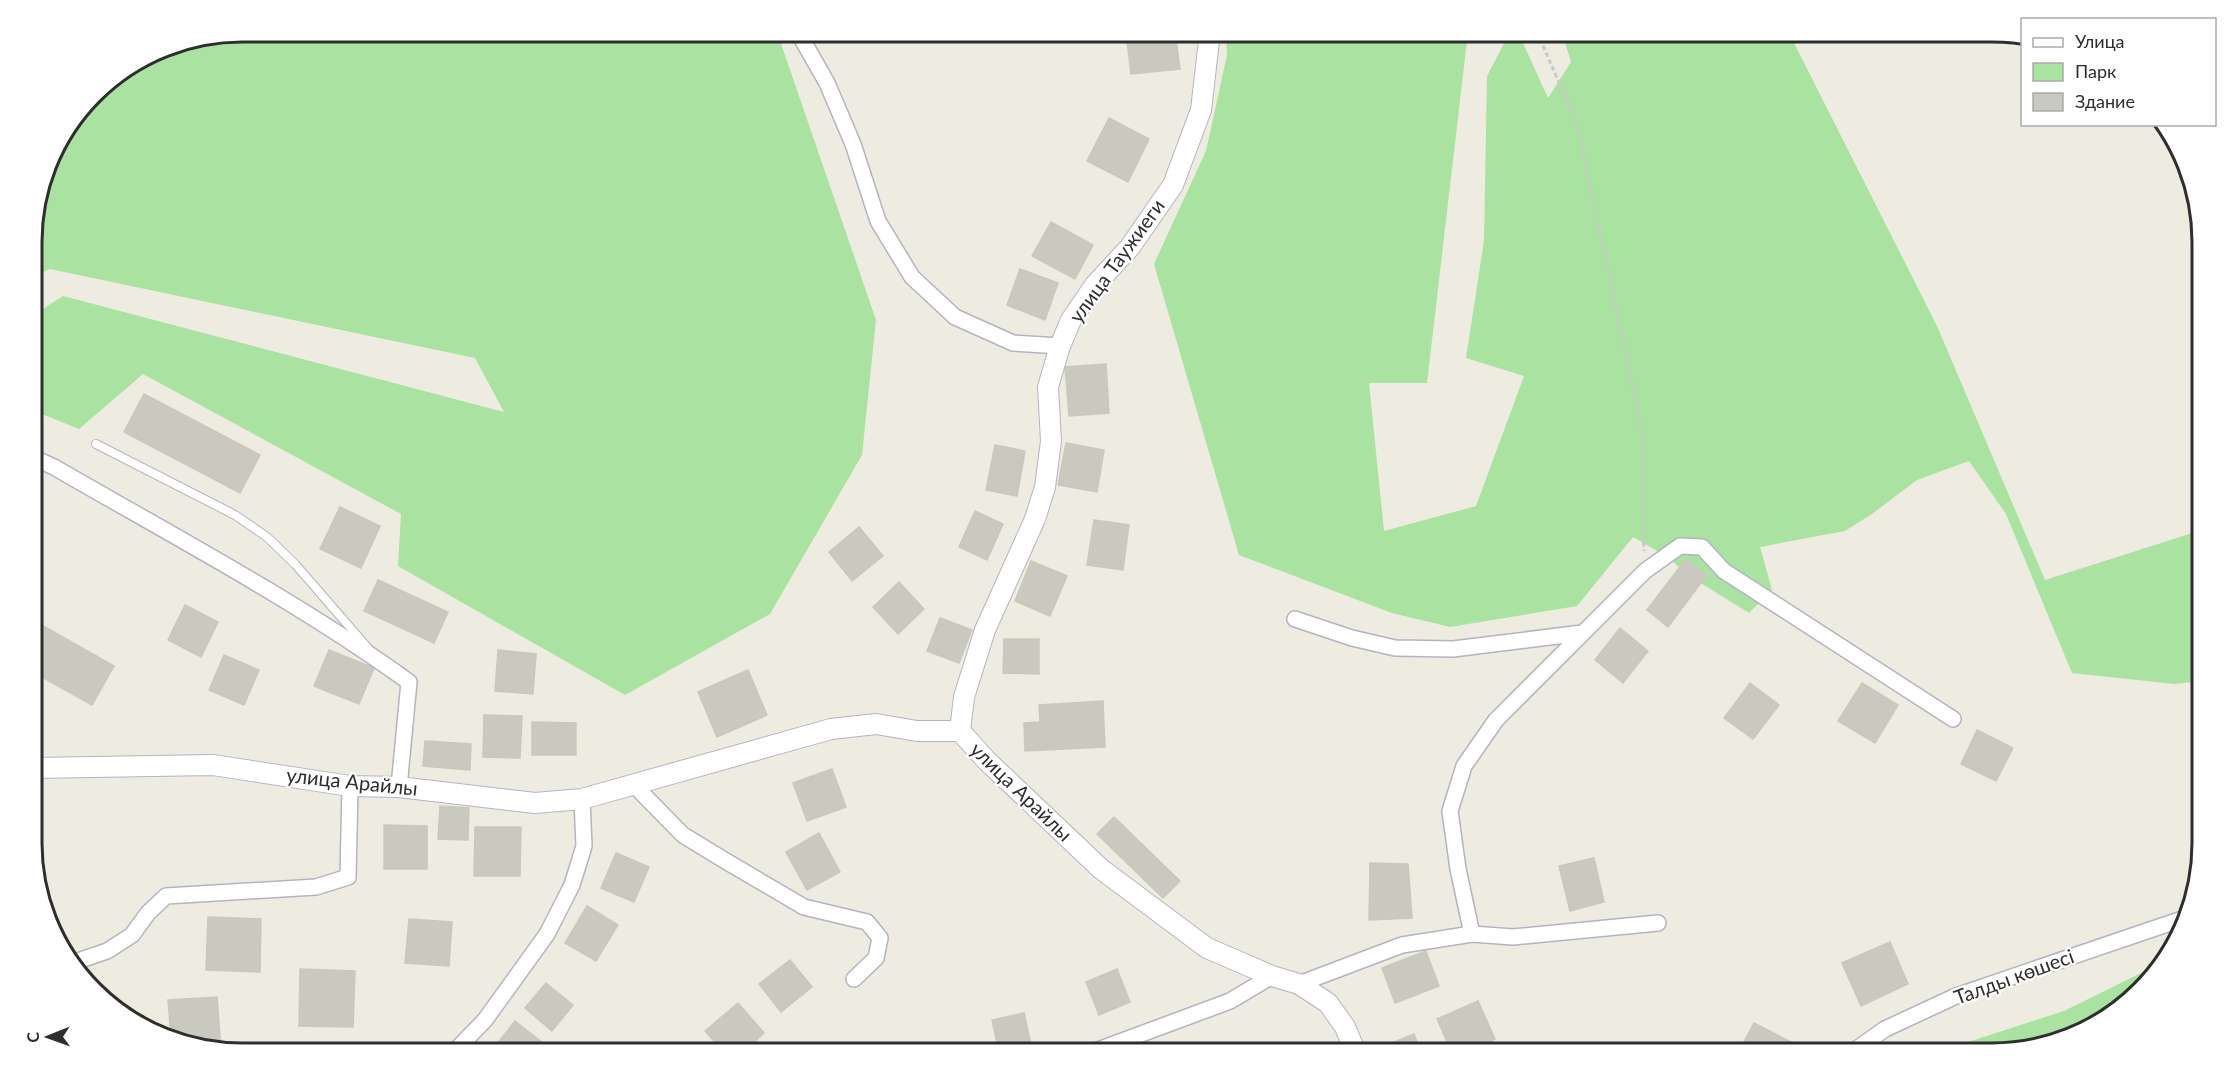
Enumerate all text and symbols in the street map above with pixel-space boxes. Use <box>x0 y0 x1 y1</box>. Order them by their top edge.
legend <box>2021 18 2216 126</box>
text: Улица <box>2075 30 2125 52</box>
text: Парк <box>2075 60 2117 82</box>
text: Здание <box>2075 90 2135 112</box>
street label: улица Таужиеги <box>1063 194 1169 327</box>
street label: улица Арайлы <box>966 737 1078 846</box>
street label: улица Арайлы <box>285 762 419 800</box>
street label: Талды көшесі <box>1950 943 2077 1009</box>
north arrow <box>18 1007 78 1067</box>
text: С <box>23 1031 42 1043</box>

